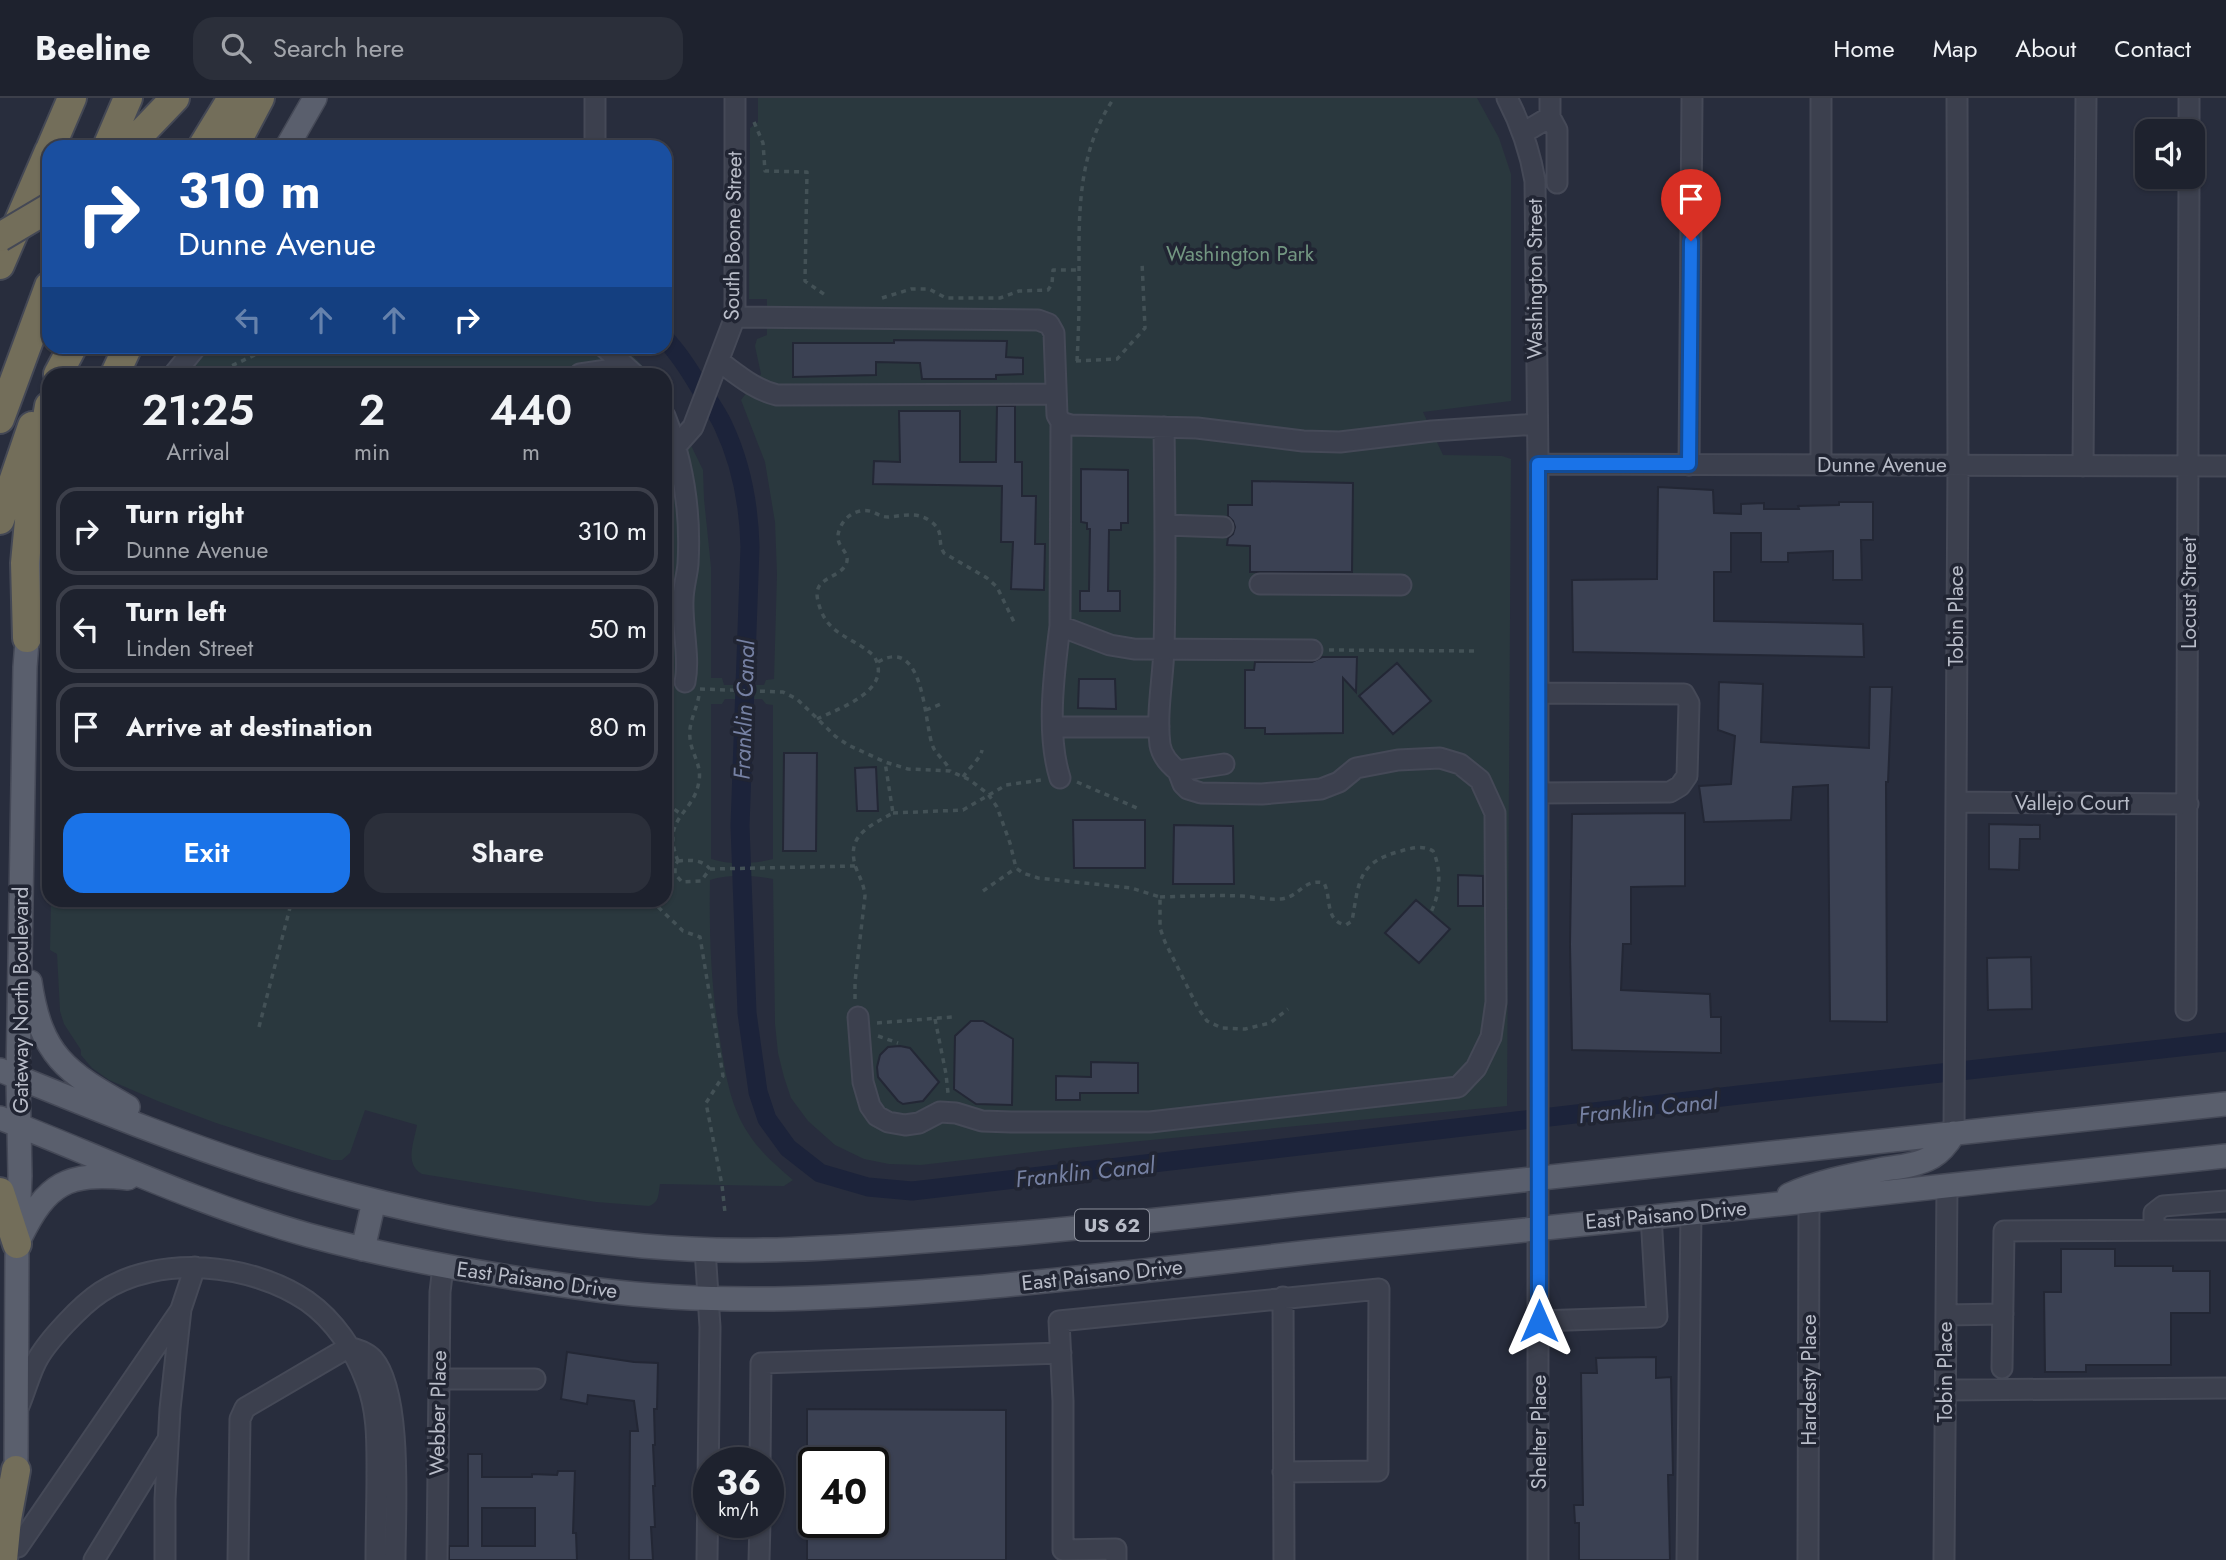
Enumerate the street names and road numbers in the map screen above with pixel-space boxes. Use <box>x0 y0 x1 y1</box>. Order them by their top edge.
street label: South Boone Street <box>717 151 749 321</box>
street label: Washington Street <box>1520 199 1550 359</box>
street label: Dunne Avenue <box>1817 450 1947 480</box>
street label: Locust Street <box>2174 537 2204 649</box>
street label: Tobin Place <box>1941 565 1971 667</box>
street label: Vallejo Court <box>2015 788 2129 818</box>
street label: Gateway North Boulevard <box>6 886 36 1114</box>
street label: East Paisano Drive <box>1584 1193 1748 1237</box>
road number: US 62 <box>1075 1210 1149 1240</box>
street label: East Paisano Drive <box>1020 1252 1184 1298</box>
street label: East Paisano Drive <box>455 1254 619 1306</box>
street label: Hardesty Place <box>1794 1314 1824 1446</box>
street label: Tobin Place <box>1930 1321 1960 1423</box>
street label: Webber Place <box>422 1350 454 1476</box>
street label: Shelter Place <box>1524 1374 1554 1489</box>

